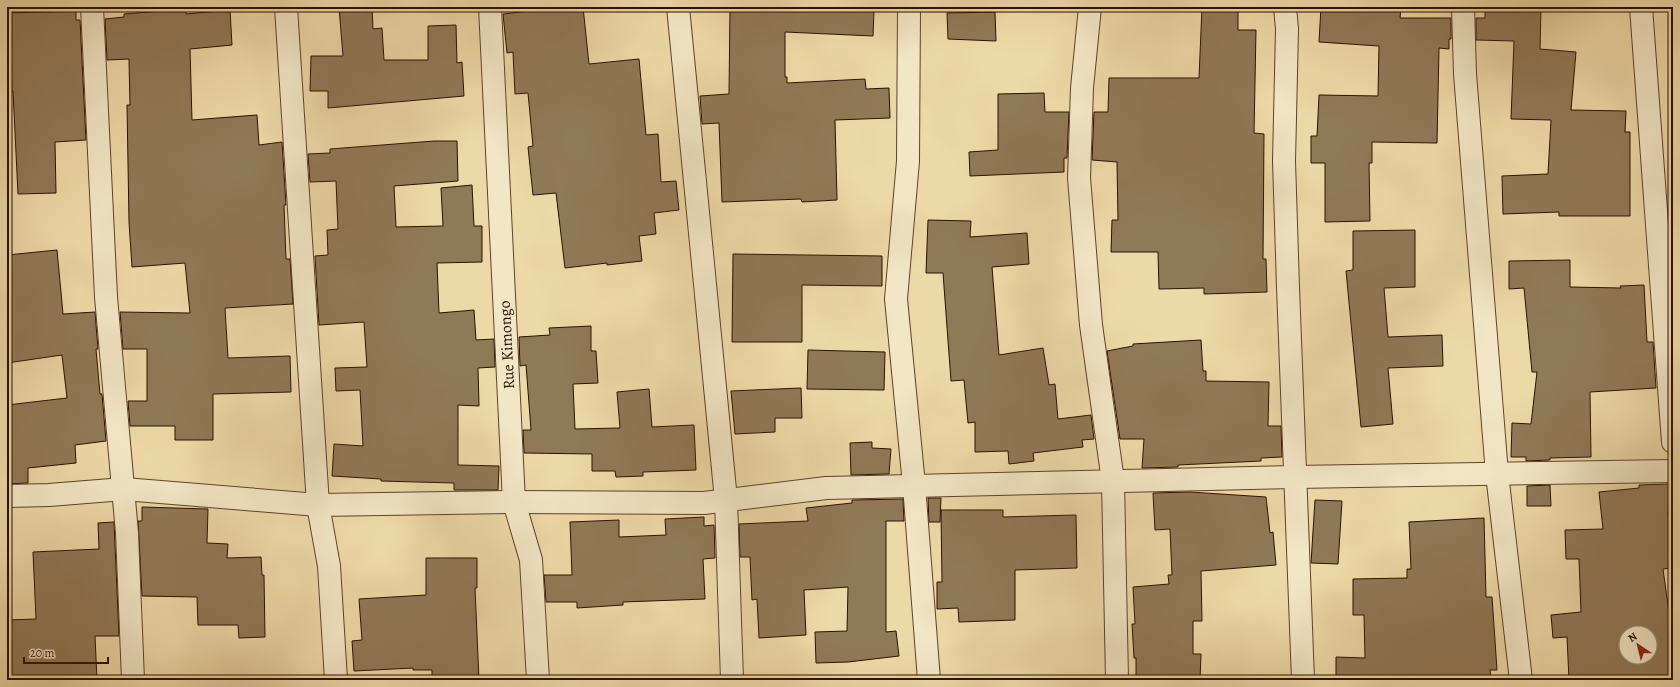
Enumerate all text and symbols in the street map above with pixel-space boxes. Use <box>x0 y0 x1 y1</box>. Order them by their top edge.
street label: Rue Kimongo <box>494 300 520 390</box>
north arrow <box>1618 625 1658 665</box>
text: N <box>1625 629 1640 646</box>
scale bar <box>24 639 108 665</box>
text: 20 m <box>30 645 54 661</box>

